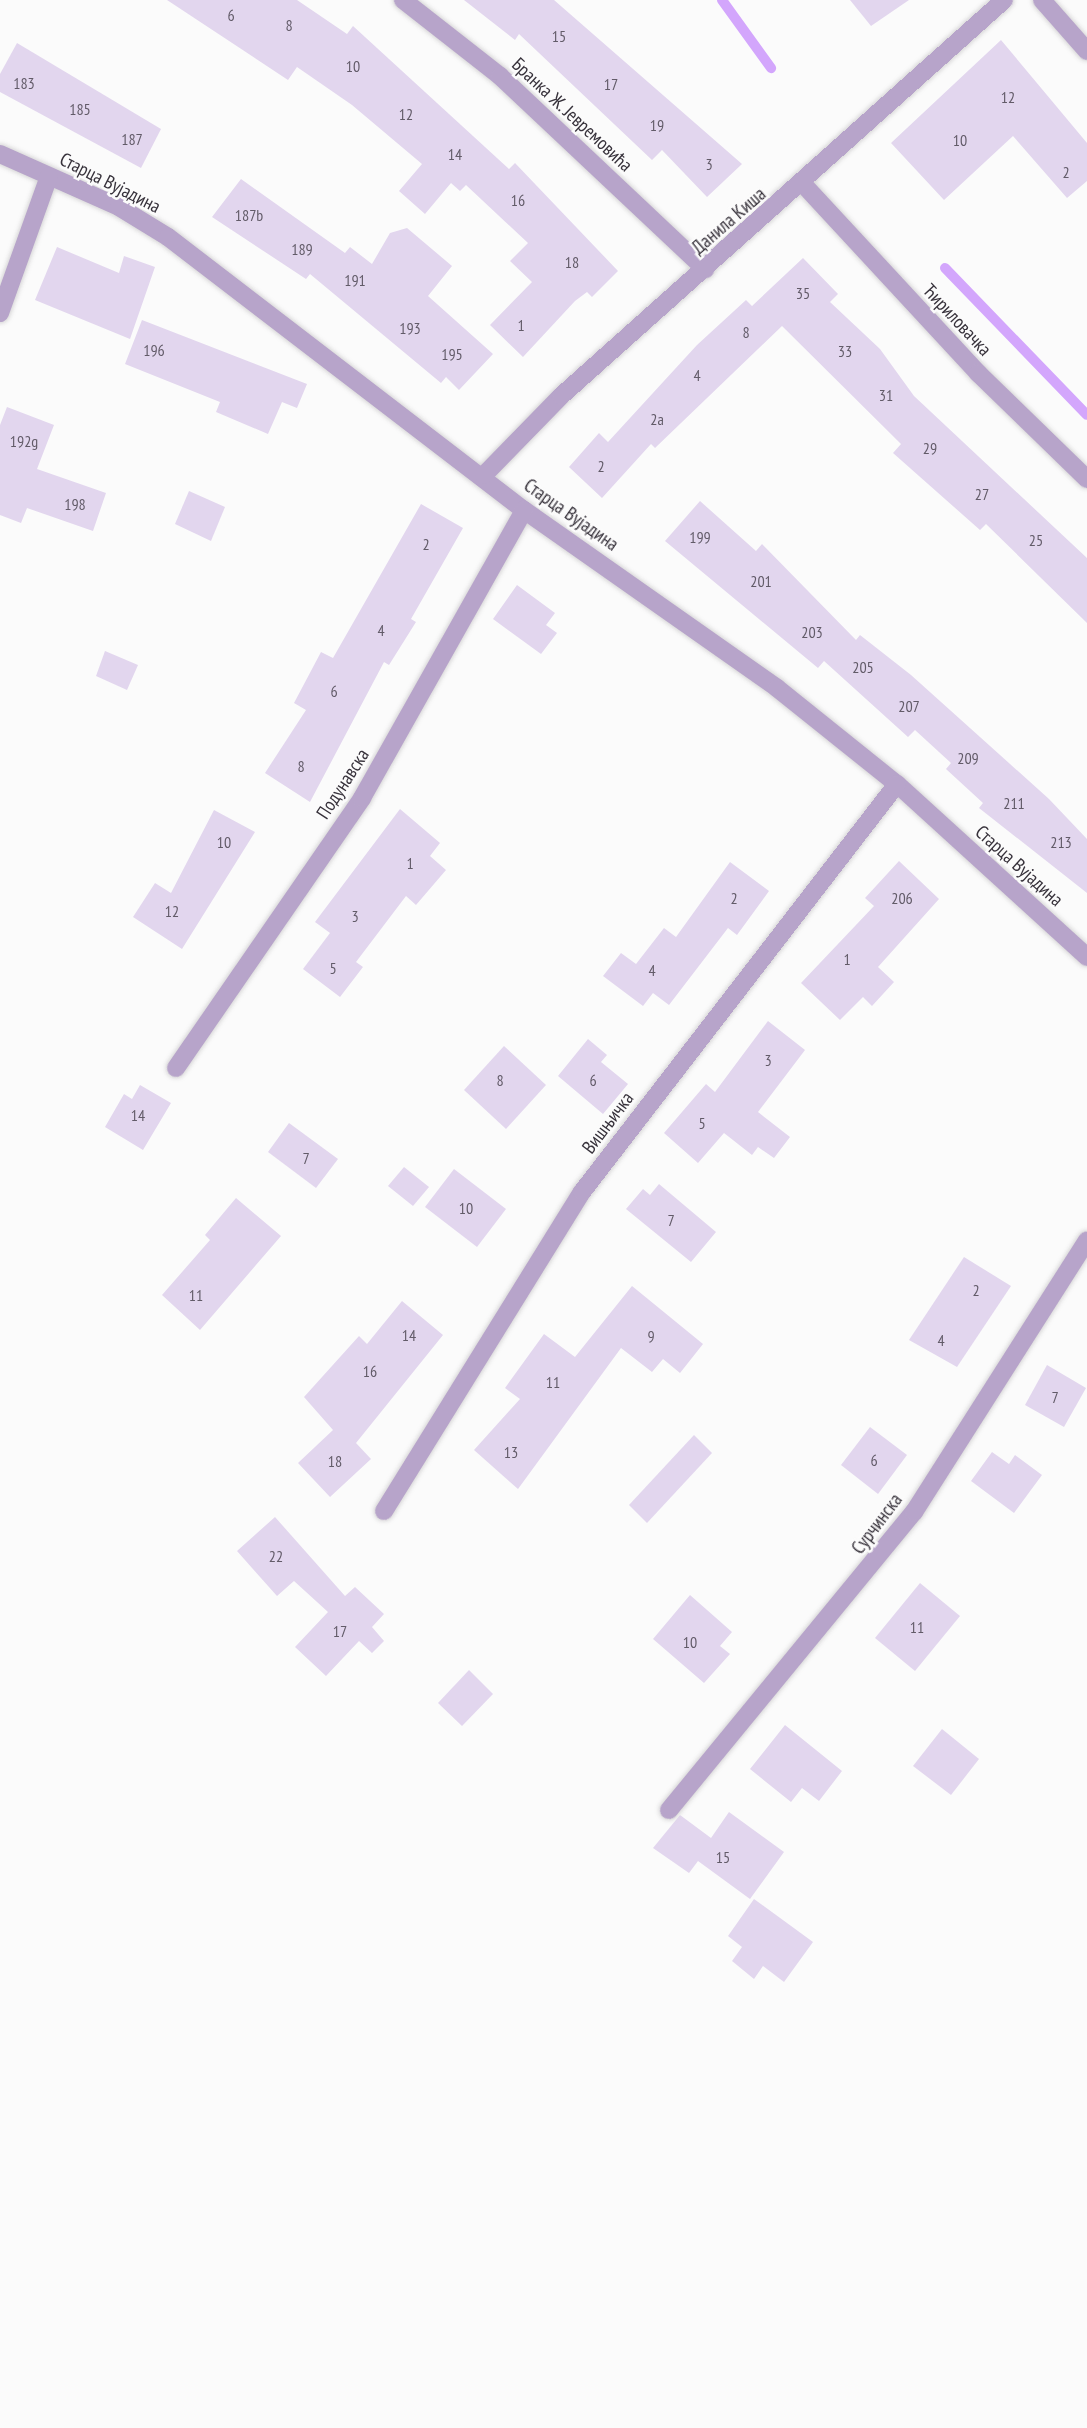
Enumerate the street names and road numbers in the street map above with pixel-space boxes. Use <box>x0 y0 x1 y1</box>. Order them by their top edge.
street label: Бранка Ж. Јевремовића <box>507 53 637 177</box>
street label: Старца Вујадина <box>56 148 164 218</box>
street label: Данила Киша <box>687 183 771 259</box>
street label: Ћириловачка <box>918 279 996 361</box>
street label: Старца Вујадина <box>519 474 623 556</box>
street label: Подунавска <box>312 745 374 823</box>
street label: Старца Вујадина <box>970 821 1068 911</box>
street label: Вишњичка <box>577 1088 639 1158</box>
street label: Сурчинска <box>847 1489 907 1559</box>

